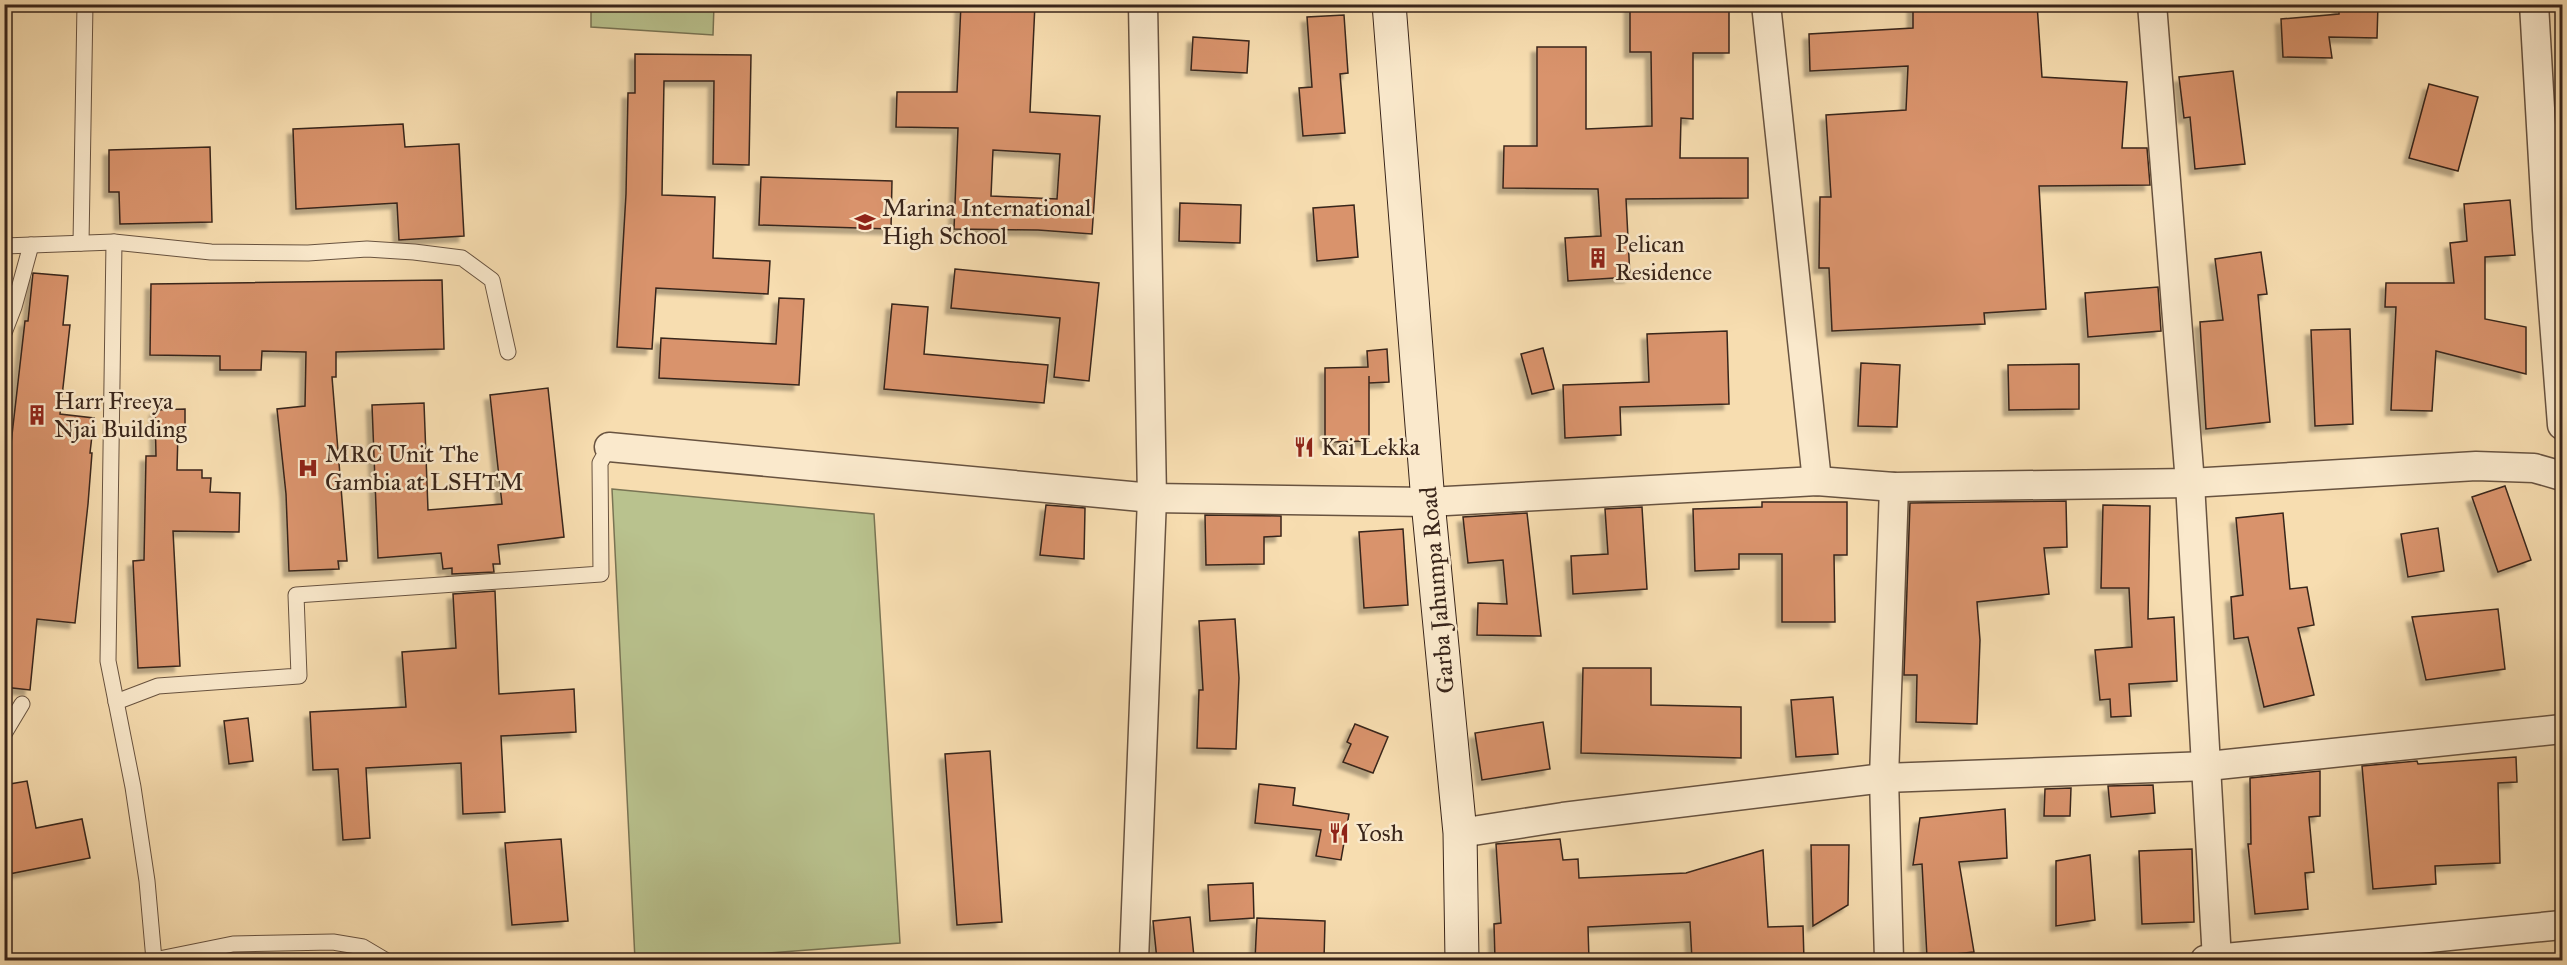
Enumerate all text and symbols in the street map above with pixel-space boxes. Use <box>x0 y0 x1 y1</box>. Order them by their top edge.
place label: Marina International High School <box>882 193 1092 251</box>
school or university icon: Marina International High School <box>853 210 877 234</box>
place label: Pelican Residence <box>1615 229 1712 287</box>
building icon: Pelican Residence <box>1586 246 1610 270</box>
place label: Harr Freeya Njai Building <box>54 386 187 444</box>
building icon: Harr Freeya Njai Building <box>25 403 49 427</box>
place label: Kai Lekka <box>1321 432 1421 462</box>
restaurant icon: Kai Lekka <box>1292 435 1316 459</box>
place label: MRC Unit The Gambia at LSHTM <box>325 439 524 497</box>
hospital icon: MRC Unit The Gambia at LSHTM <box>296 456 320 480</box>
street label: Garba Jahumpa Road <box>1413 485 1461 695</box>
place label: Yosh <box>1356 818 1404 848</box>
restaurant icon: Yosh <box>1327 821 1351 845</box>

